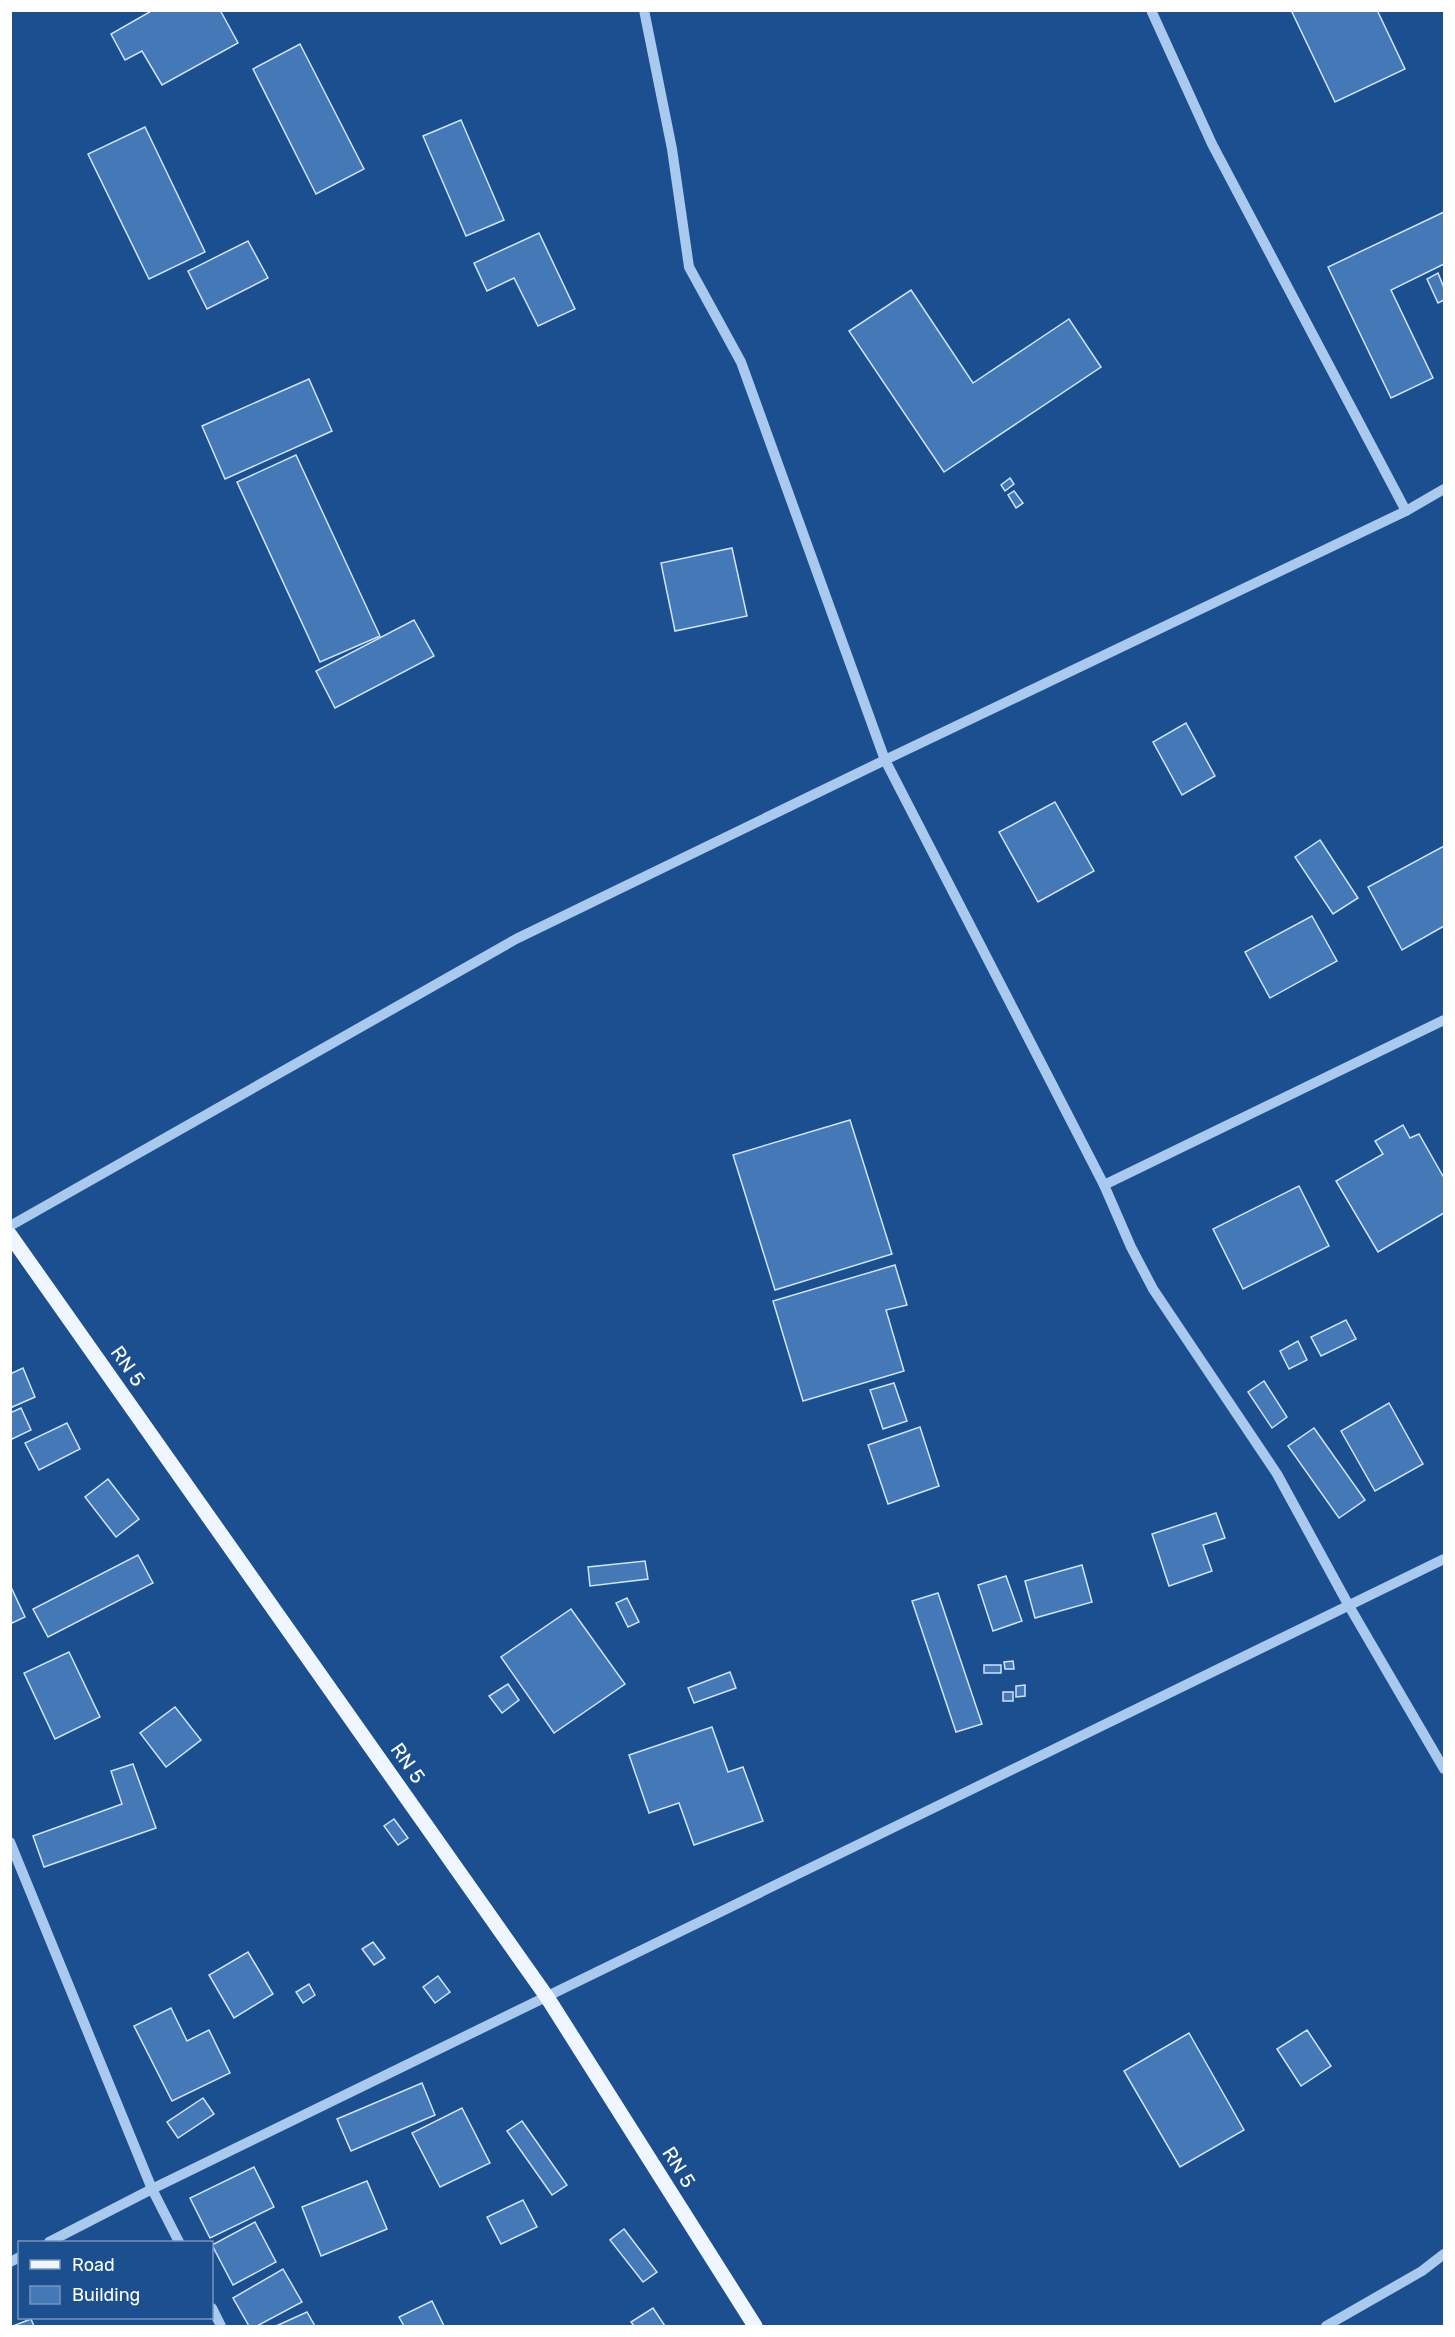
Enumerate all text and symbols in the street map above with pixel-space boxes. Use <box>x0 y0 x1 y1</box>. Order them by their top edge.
street label: RN 5 <box>106 1341 150 1391</box>
street label: RN 5 <box>386 1738 430 1788</box>
street label: RN 5 <box>657 2142 701 2192</box>
legend <box>18 2241 213 2319</box>
text: Road <box>72 2254 115 2276</box>
text: Building <box>72 2284 140 2306</box>

